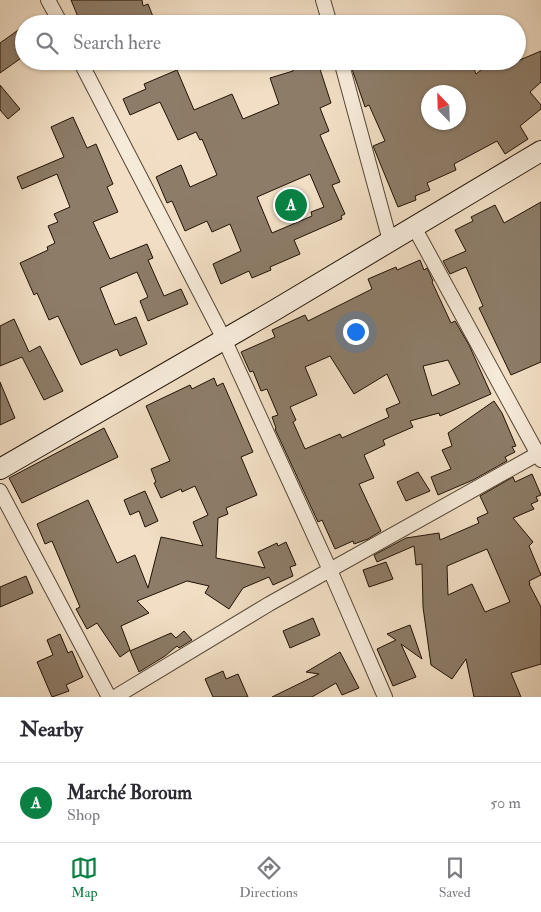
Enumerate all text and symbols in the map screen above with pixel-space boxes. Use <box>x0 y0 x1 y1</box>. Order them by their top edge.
search box <box>15 15 526 70</box>
icon: search <box>33 29 61 57</box>
text: Search here <box>73 31 161 55</box>
north arrow <box>421 85 466 130</box>
pin: A <box>275 186 307 224</box>
your location <box>343 319 369 345</box>
text: Nearby <box>20 716 83 743</box>
text: Marché Boroum <box>67 781 192 805</box>
text: A <box>31 793 41 813</box>
text: 50 m <box>490 793 521 813</box>
text: Shop <box>67 805 100 825</box>
tab: Map <box>70 854 98 901</box>
tab: Directions <box>239 854 298 901</box>
tab: Saved <box>439 854 471 901</box>

